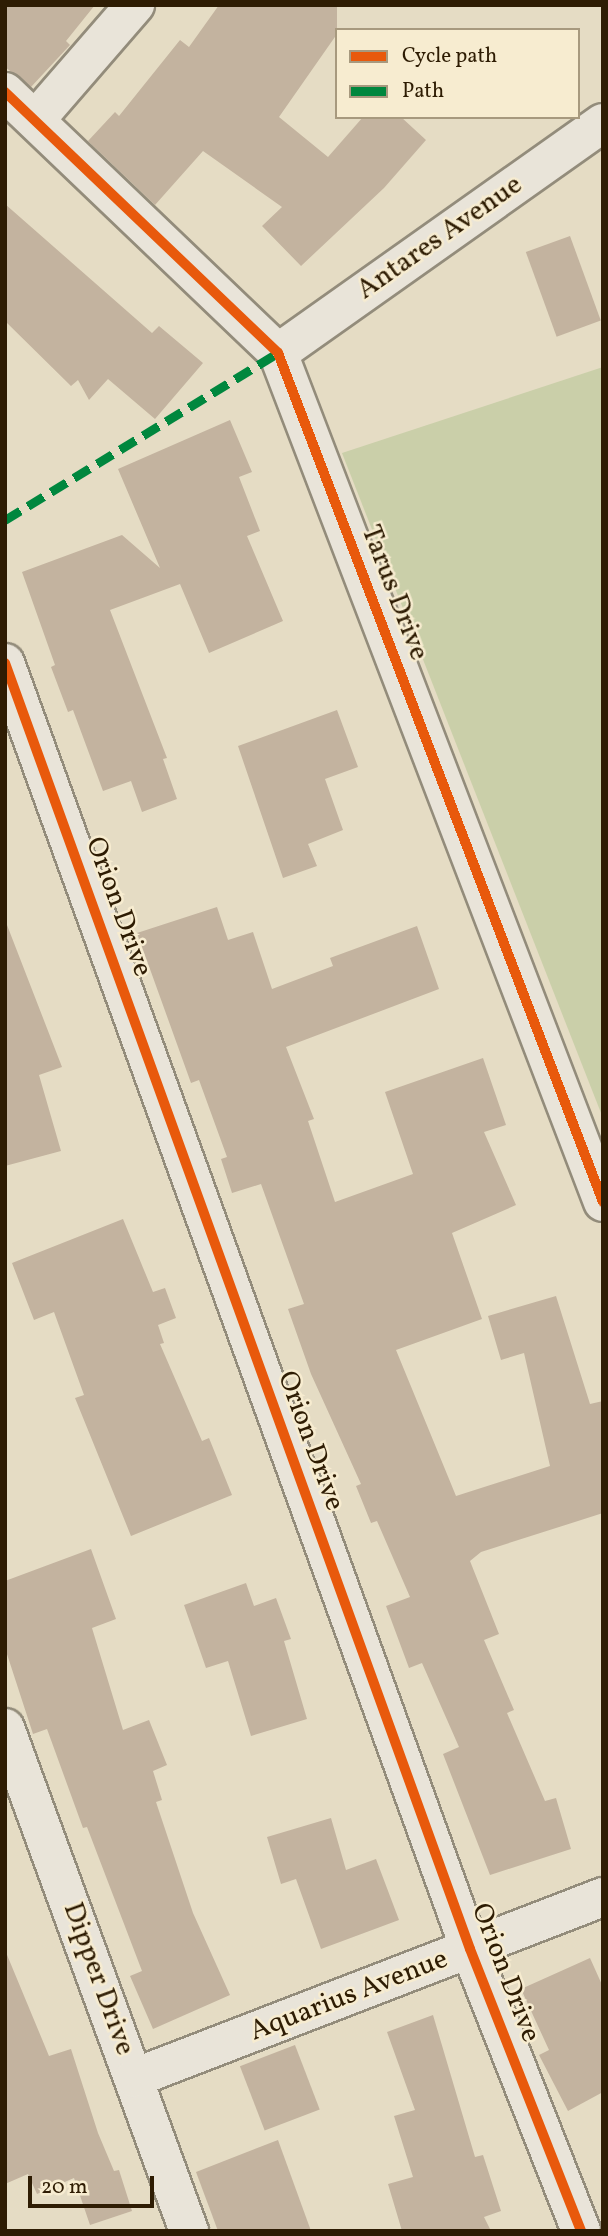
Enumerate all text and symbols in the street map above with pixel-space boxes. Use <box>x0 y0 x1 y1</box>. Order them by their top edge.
legend <box>335 28 580 119</box>
text: Cycle path <box>402 42 497 71</box>
text: Path <box>402 77 444 106</box>
street label: Antares Avenue <box>351 168 529 308</box>
street label: Tarus Drive <box>353 521 435 665</box>
street label: Orion Drive <box>77 833 159 981</box>
street label: Orion Drive <box>269 1367 351 1515</box>
street label: Dipper Drive <box>55 1898 141 2060</box>
street label: Orion Drive <box>463 1899 547 2047</box>
street label: Aquarius Avenue <box>245 1943 453 2049</box>
scale bar <box>32 2162 158 2206</box>
text: 20 m <box>41 2173 87 2202</box>

